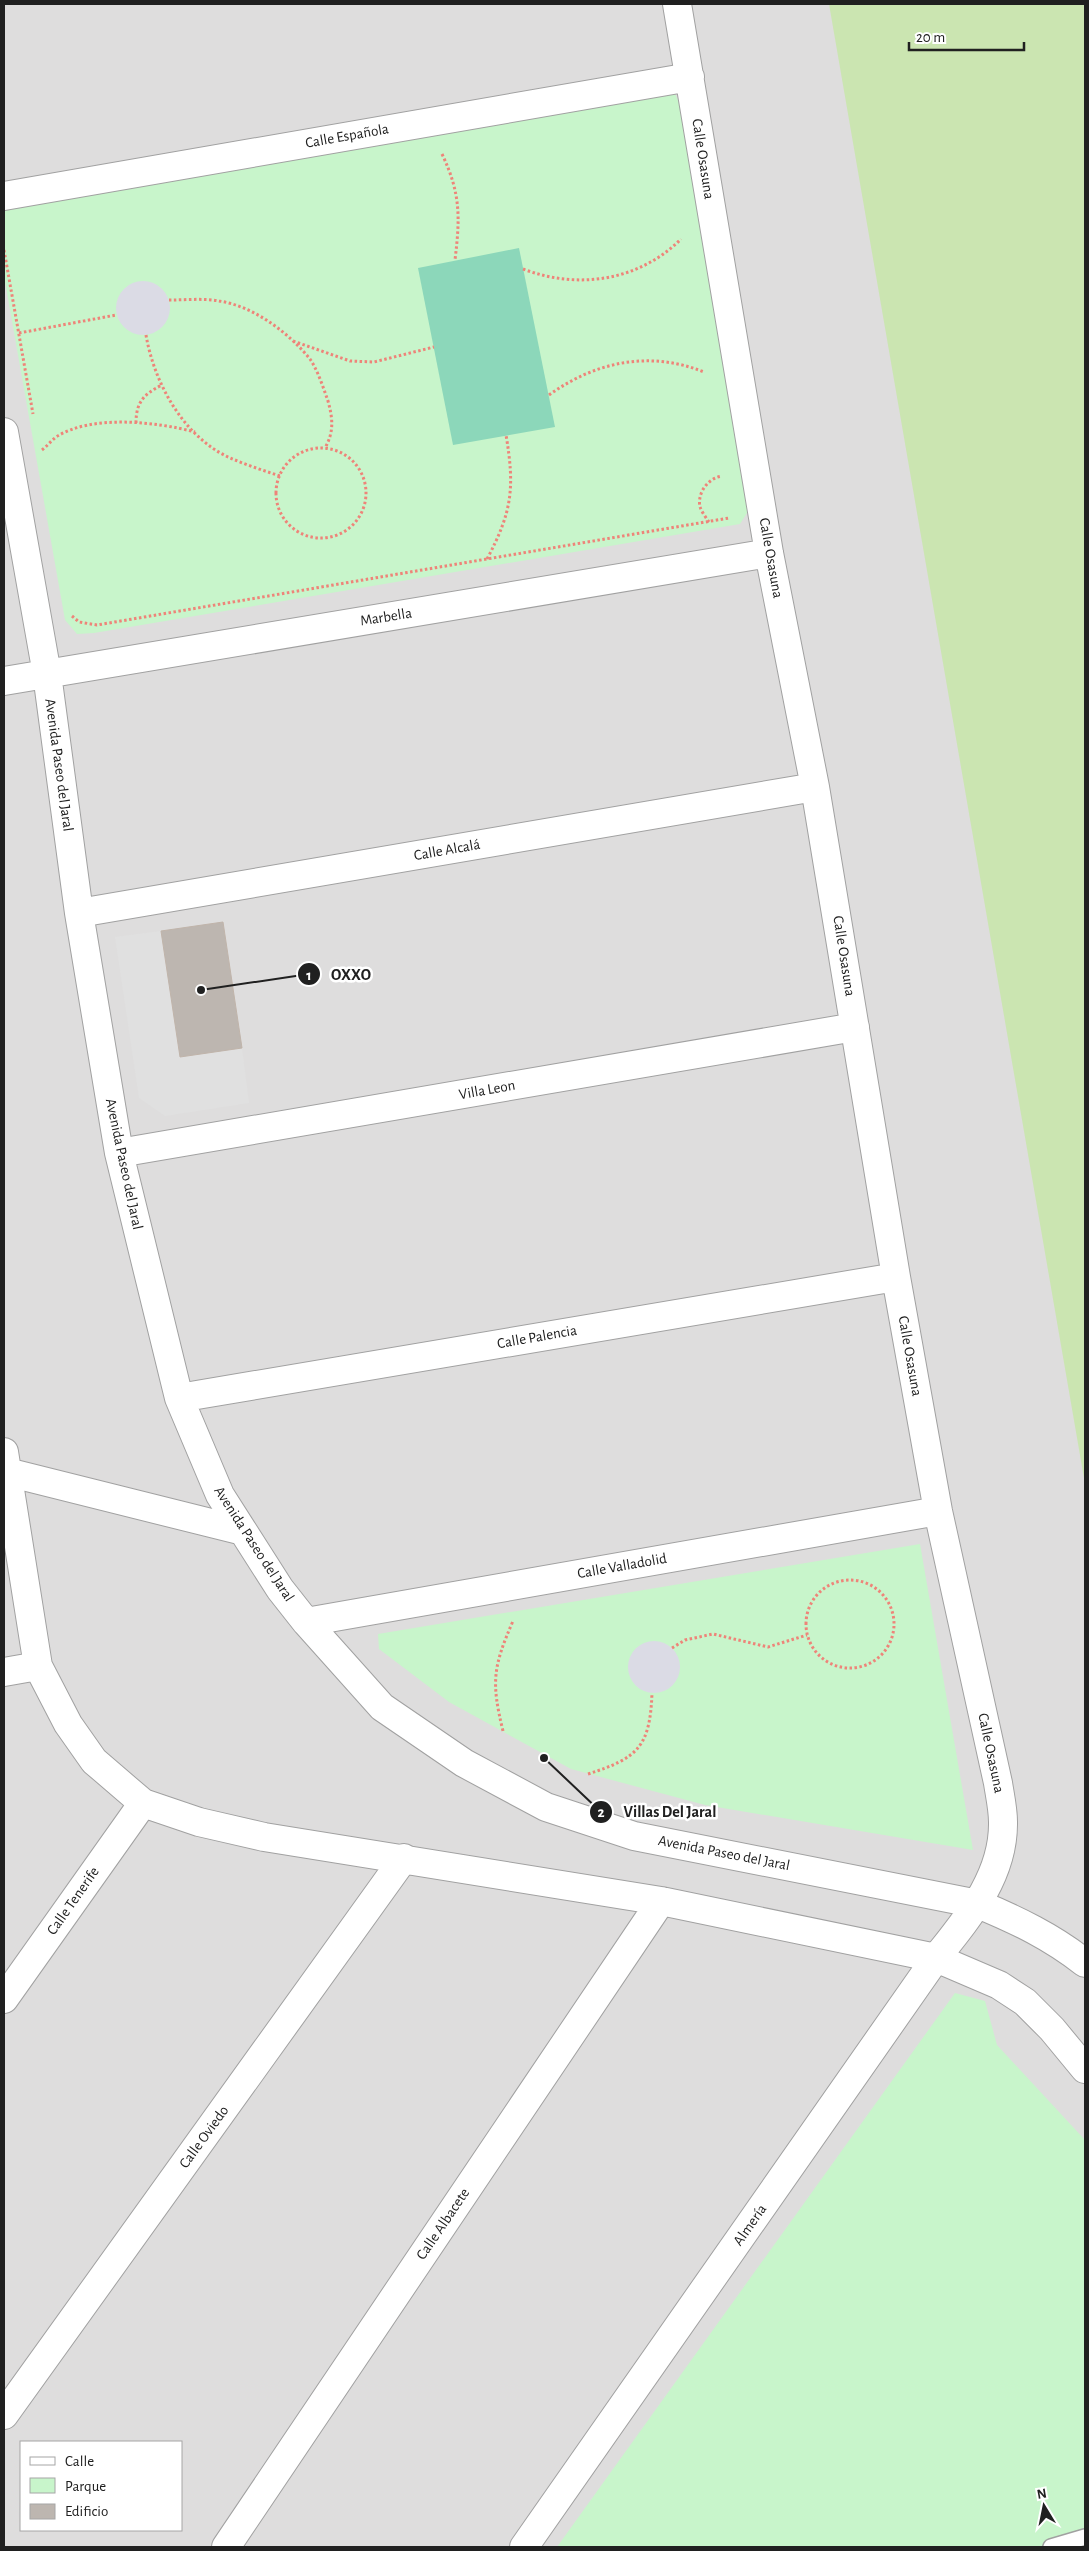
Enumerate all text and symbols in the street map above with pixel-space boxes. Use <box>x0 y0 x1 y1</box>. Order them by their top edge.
scale bar <box>909 20 1024 52</box>
text: 20 m <box>916 30 945 45</box>
street label: Calle Osasuna <box>689 118 717 200</box>
street label: Calle Española <box>304 121 390 151</box>
street label: Calle Osasuna <box>757 517 785 599</box>
street label: Marbella <box>359 605 413 628</box>
street label: Avenida Paseo del Jaral <box>42 698 76 832</box>
street label: Calle Alcalá <box>413 837 481 863</box>
street label: Calle Osasuna <box>830 915 858 997</box>
callout: OXXO <box>296 959 381 990</box>
text: OXXO <box>331 967 371 983</box>
text: 1 <box>306 968 312 983</box>
street label: Villa Leon <box>458 1078 516 1102</box>
street label: Avenida Paseo del Jaral <box>103 1097 145 1231</box>
street label: Calle Osasuna <box>896 1315 924 1397</box>
street label: Calle Palencia <box>496 1323 578 1351</box>
street label: Avenida Paseo del Jaral <box>211 1484 297 1604</box>
street label: Calle Valladolid <box>576 1551 668 1581</box>
street label: Calle Osasuna <box>975 1712 1007 1794</box>
callout: Villas Del Jaral <box>589 1796 727 1827</box>
text: Villas Del Jaral <box>624 1804 716 1820</box>
text: 2 <box>597 1805 605 1820</box>
street label: Avenida Paseo del Jaral <box>657 1833 791 1873</box>
street label: Calle Tenerife <box>44 1864 102 1938</box>
street label: Calle Oviedo <box>176 2103 232 2171</box>
street label: Calle Albacete <box>414 2185 472 2262</box>
street label: Almería <box>730 2202 770 2248</box>
legend <box>20 2441 182 2531</box>
text: Calle <box>65 2454 94 2469</box>
text: Parque <box>65 2479 106 2494</box>
north arrow <box>1019 2481 1069 2531</box>
text: N <box>1036 2486 1048 2502</box>
text: Edificio <box>65 2504 108 2519</box>

